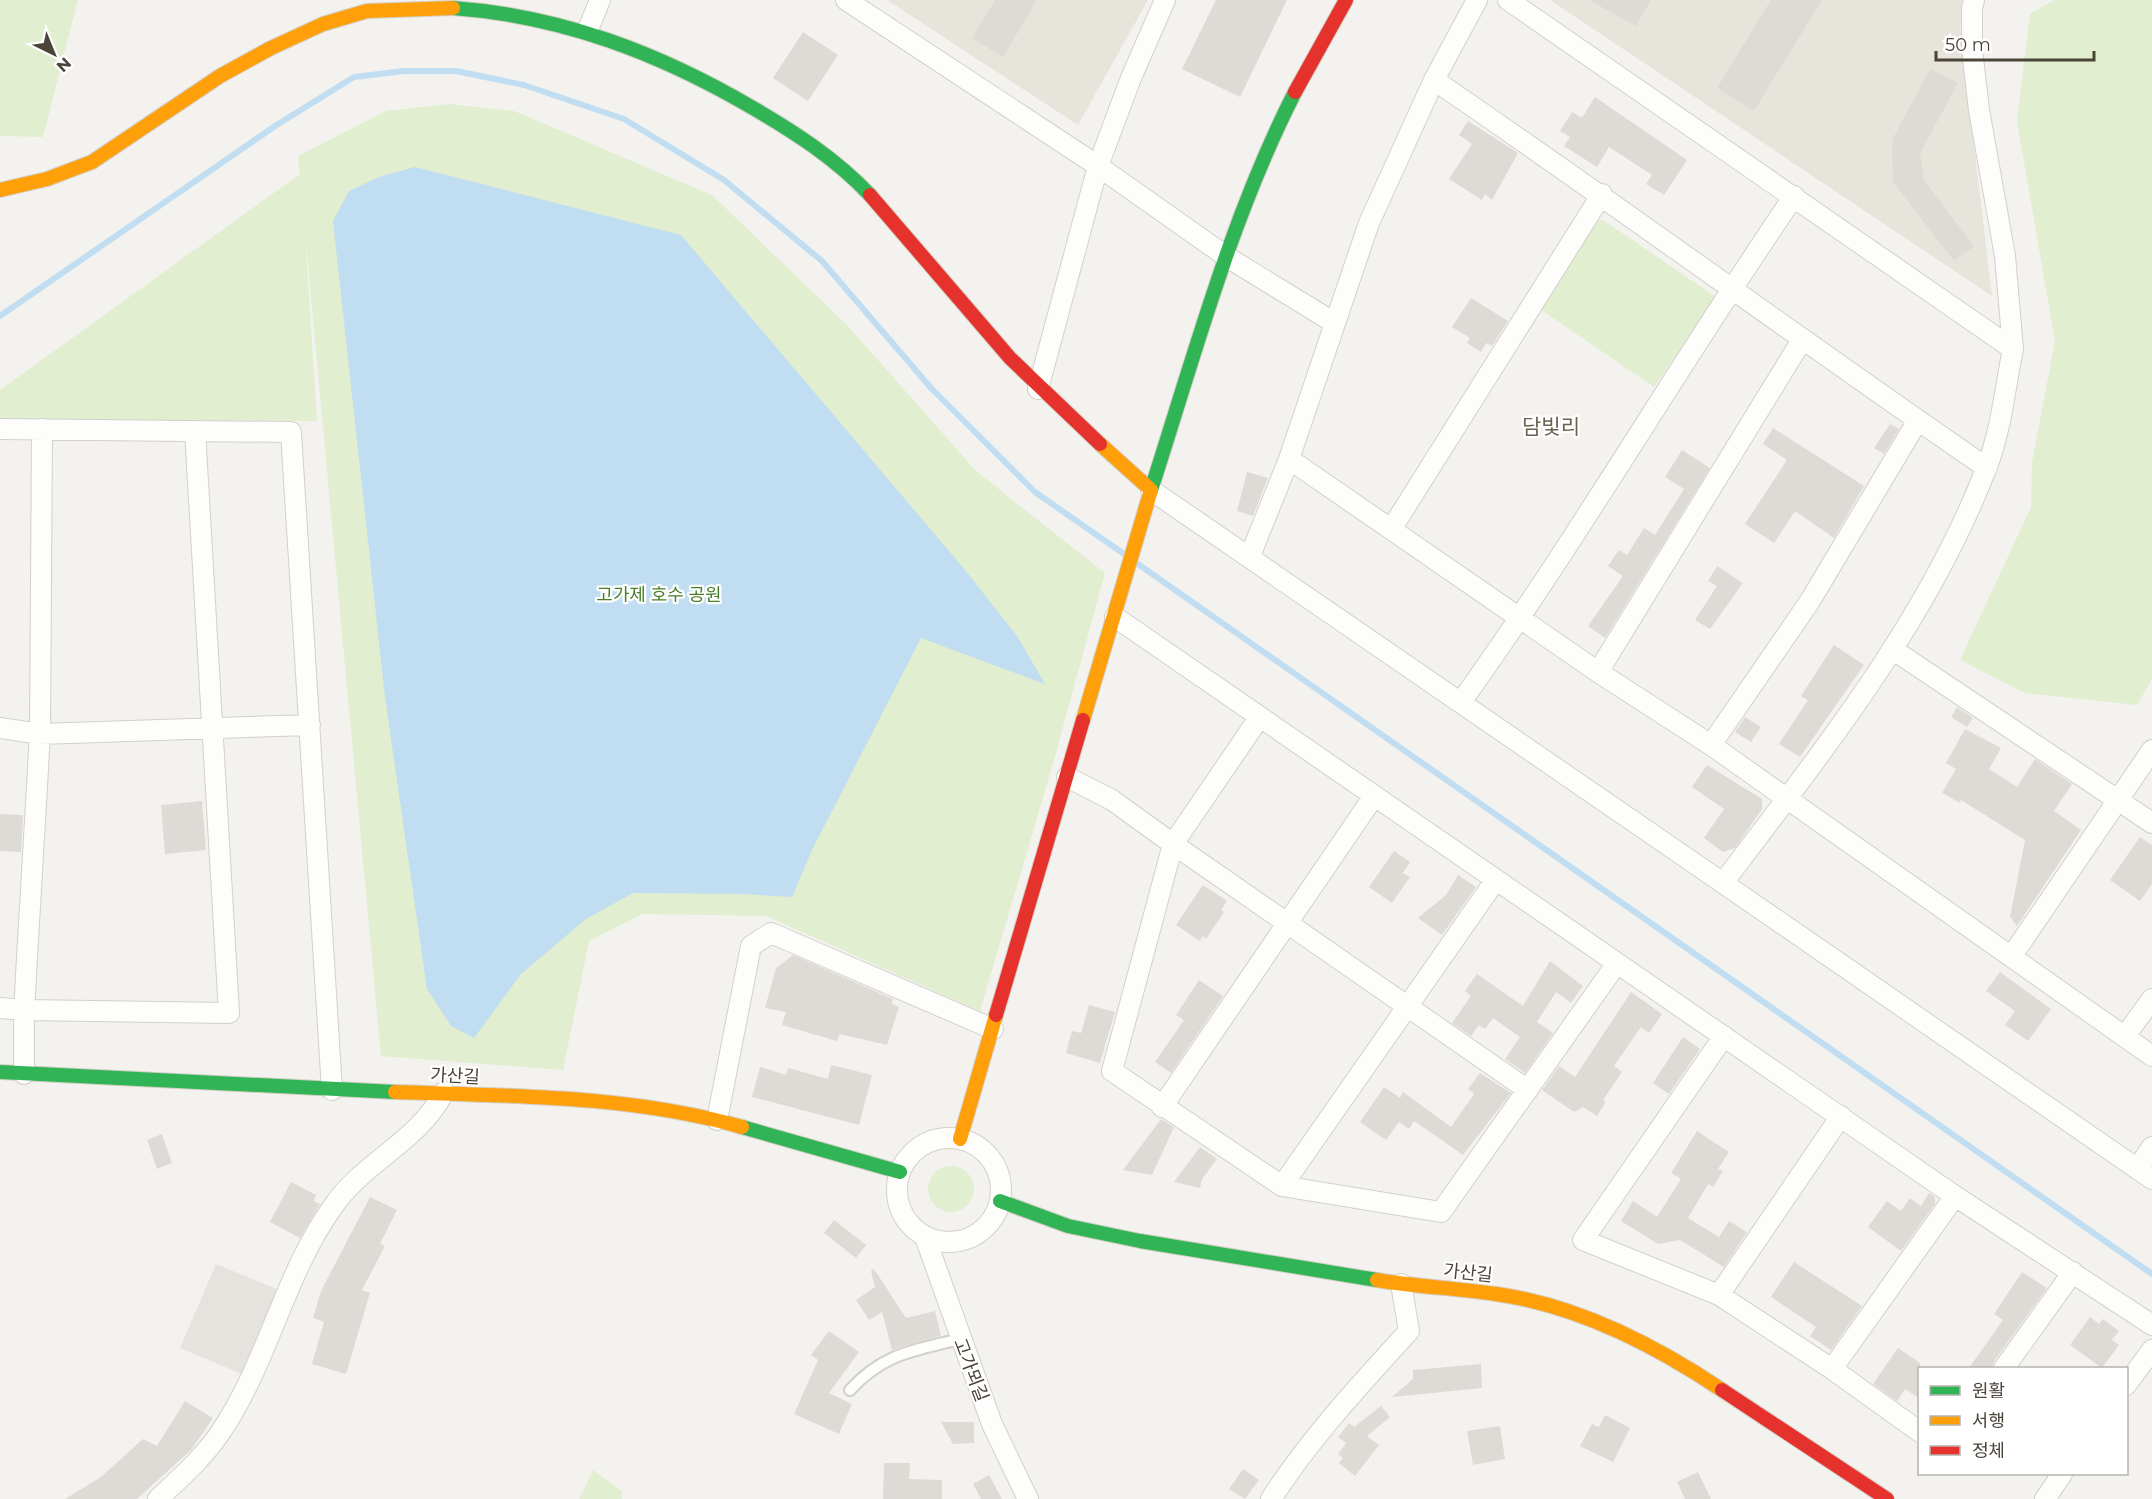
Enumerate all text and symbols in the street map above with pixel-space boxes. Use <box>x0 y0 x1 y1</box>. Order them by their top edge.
north arrow <box>24 24 84 84</box>
scale bar <box>1936 24 2094 62</box>
text: 50 m <box>1945 34 1991 56</box>
text: N <box>53 53 75 76</box>
district label: 담빛리 <box>1522 414 1580 439</box>
park label: 고가제 호수 공원 <box>596 584 722 606</box>
street label: 가산길 <box>430 1064 480 1088</box>
street label: 가산길 <box>1442 1259 1494 1287</box>
street label: 고가뫼길 <box>949 1335 993 1405</box>
legend <box>1918 1367 2128 1475</box>
text: 원활 <box>1972 1380 2005 1402</box>
text: 서행 <box>1972 1410 2005 1432</box>
text: 정체 <box>1972 1440 2005 1462</box>

